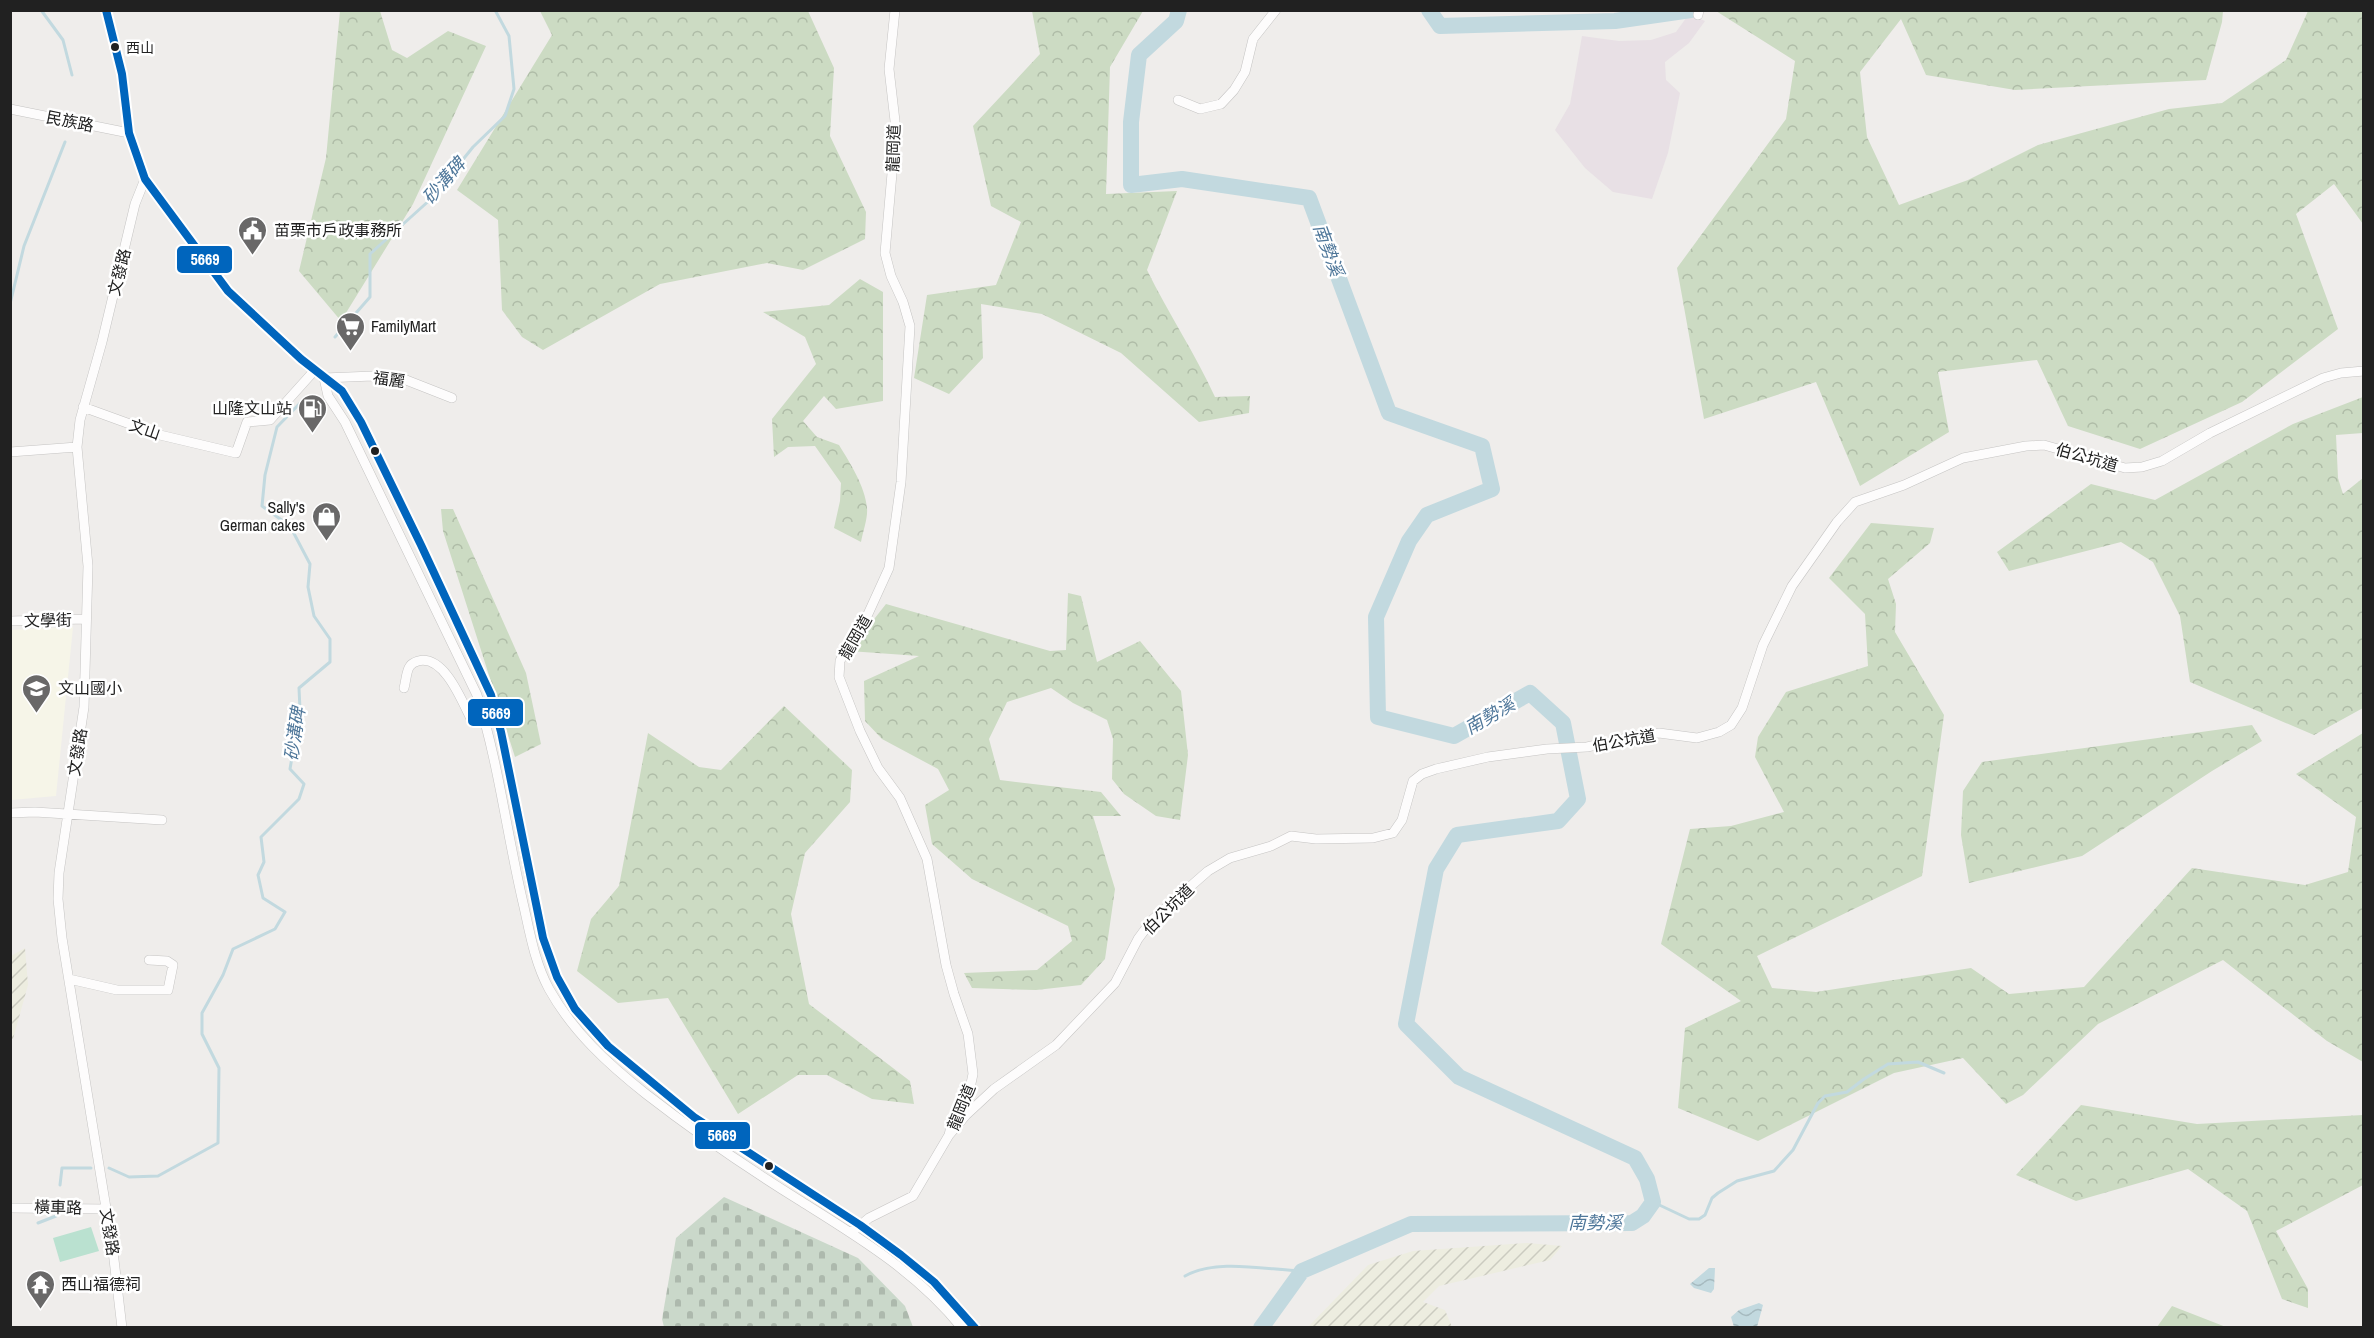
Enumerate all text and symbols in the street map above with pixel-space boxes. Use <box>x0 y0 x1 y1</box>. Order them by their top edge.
place label: 西山 <box>126 39 154 57</box>
marker: 西山 <box>109 41 121 53</box>
street label: 民族路 <box>44 106 96 136</box>
street label: 龍岡道 <box>881 124 905 172</box>
water label: 砂溝碑 <box>416 151 472 209</box>
public building icon: 苗栗市戶政事務所 <box>237 214 269 256</box>
place label: 苗栗市戶政事務所 <box>274 219 402 241</box>
water label: 南勢溪 <box>1307 220 1350 282</box>
line badge: 5669 <box>176 245 233 274</box>
street label: 文發路 <box>103 246 135 298</box>
text: 5669 <box>190 248 220 270</box>
supermarket icon: FamilyMart <box>334 310 366 352</box>
place label: FamilyMart <box>371 315 436 337</box>
street label: 福麗 <box>372 366 406 392</box>
fuel station icon: 山隆文山站 <box>297 392 329 434</box>
place label: 山隆文山站 <box>212 397 292 419</box>
street label: 文山 <box>126 413 164 445</box>
street label: 伯公坑道 <box>2053 438 2121 476</box>
unlabelled marker <box>369 445 381 457</box>
place label: Sally's German cakes <box>220 496 305 536</box>
shop icon: Sally's German cakes <box>310 500 342 542</box>
street label: 文學街 <box>24 609 72 631</box>
street label: 龍岡道 <box>833 611 877 663</box>
school or university icon: 文山國小 <box>21 672 53 714</box>
place label: 文山國小 <box>58 677 122 699</box>
water label: 南勢溪 <box>1460 690 1522 740</box>
line badge: 5669 <box>467 698 524 727</box>
text: 5669 <box>481 702 511 724</box>
water label: 砂溝碑 <box>278 703 311 762</box>
street label: 伯公坑道 <box>1591 724 1657 756</box>
street label: 文發路 <box>62 727 92 777</box>
street label: 伯公坑道 <box>1138 879 1198 939</box>
street label: 龍岡道 <box>942 1081 980 1133</box>
line badge: 5669 <box>694 1121 751 1150</box>
text: 5669 <box>707 1124 737 1146</box>
unlabelled marker <box>763 1160 775 1172</box>
street label: 橫車路 <box>34 1196 82 1218</box>
street label: 文發路 <box>95 1207 125 1257</box>
water label: 南勢溪 <box>1568 1210 1625 1235</box>
temple icon: 西山福德祠 <box>24 1268 56 1310</box>
place label: 西山福德祠 <box>61 1273 141 1295</box>

